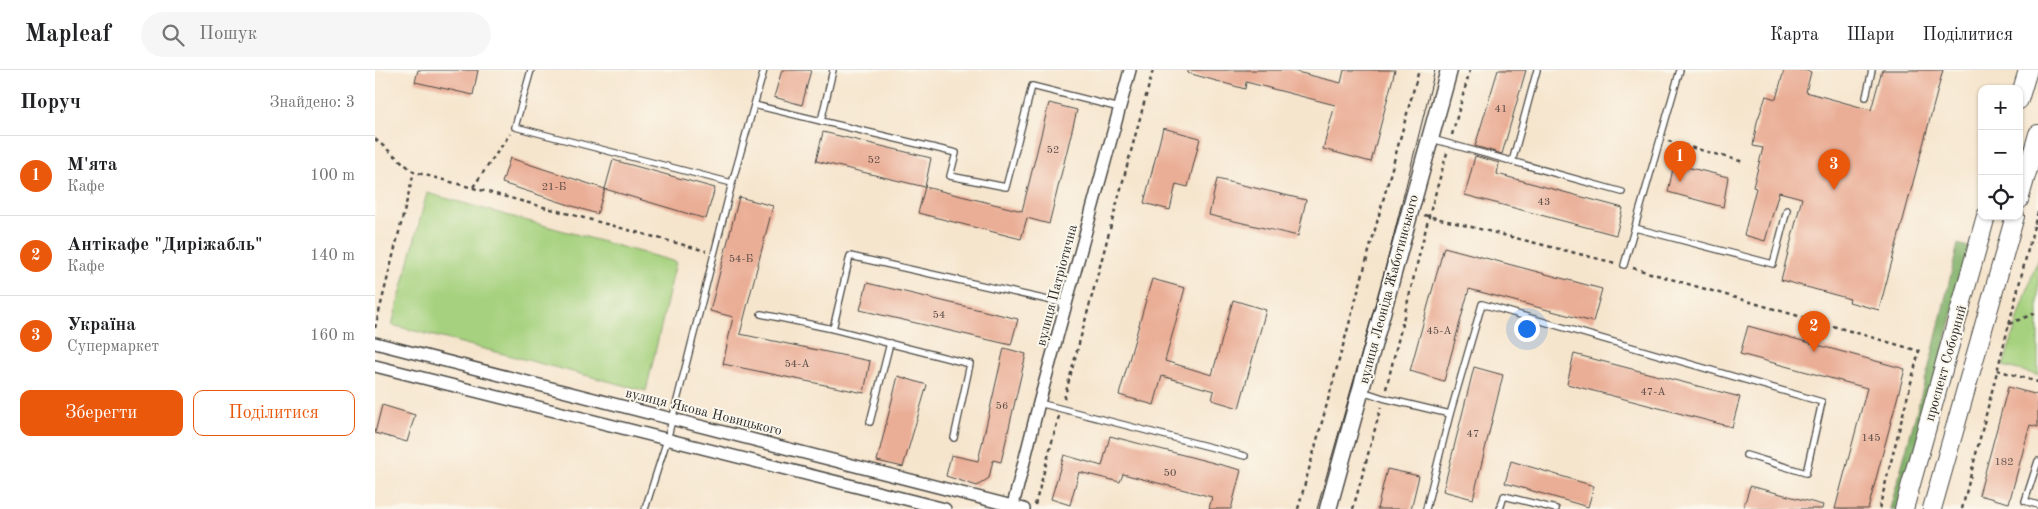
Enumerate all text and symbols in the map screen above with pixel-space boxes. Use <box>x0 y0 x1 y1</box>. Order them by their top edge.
search box <box>141 12 491 57</box>
icon: search <box>159 21 187 49</box>
text: Mapleaf <box>25 23 111 47</box>
text: Пошук <box>199 25 257 44</box>
text: Карта <box>1770 26 1819 44</box>
text: Шари <box>1847 26 1895 44</box>
text: Поділитися <box>1923 26 2013 44</box>
map controls <box>1978 85 2023 220</box>
button: + <box>1978 85 2023 130</box>
text: Поруч <box>20 92 81 113</box>
text: Знайдено: 3 <box>270 95 355 111</box>
house number: 41 <box>1495 104 1507 115</box>
button: − <box>1978 130 2023 175</box>
pin: 1 <box>1664 141 1696 182</box>
house number: 52 <box>1047 145 1059 156</box>
pin: 3 <box>1818 149 1850 190</box>
house number: 52 <box>868 155 880 166</box>
text: М'ята <box>67 156 117 175</box>
text: 1 <box>31 168 41 184</box>
text: 100 m <box>310 168 355 184</box>
button: locate <box>1978 175 2023 220</box>
text: Кафе <box>67 179 105 195</box>
house number: 21-Б <box>542 182 567 193</box>
street label: вулиця Леоніда Жаботинського <box>1357 193 1421 385</box>
house number: 43 <box>1538 197 1550 208</box>
street label: вулиця Патріотична <box>1034 223 1080 347</box>
text: Антiкафе "Дирiжабль" <box>67 236 262 255</box>
text: 2 <box>31 248 41 264</box>
text: 140 m <box>310 248 355 264</box>
house number: 54-Б <box>729 254 754 265</box>
text: Кафе <box>67 259 105 275</box>
street label: проспект Соборний <box>1923 304 1969 423</box>
house number: 54 <box>933 310 945 321</box>
pin: 2 <box>1798 311 1830 352</box>
text: Україна <box>67 316 136 335</box>
your location <box>1514 316 1540 342</box>
house number: 45-А <box>1426 326 1452 337</box>
text: 3 <box>31 328 41 344</box>
text: 160 m <box>310 328 355 344</box>
text: Супермаркет <box>67 339 159 355</box>
house number: 54-А <box>784 359 810 370</box>
street label: вулиця Якова Новицького <box>624 386 784 438</box>
house number: 47-А <box>1640 387 1666 398</box>
button: Зберегти <box>20 390 183 436</box>
button: Поділитися <box>193 390 355 436</box>
house number: 56 <box>996 401 1008 412</box>
house number: 47 <box>1467 429 1479 440</box>
house number: 145 <box>1861 433 1881 444</box>
house number: 182 <box>1994 457 2014 468</box>
house number: 50 <box>1164 468 1176 479</box>

